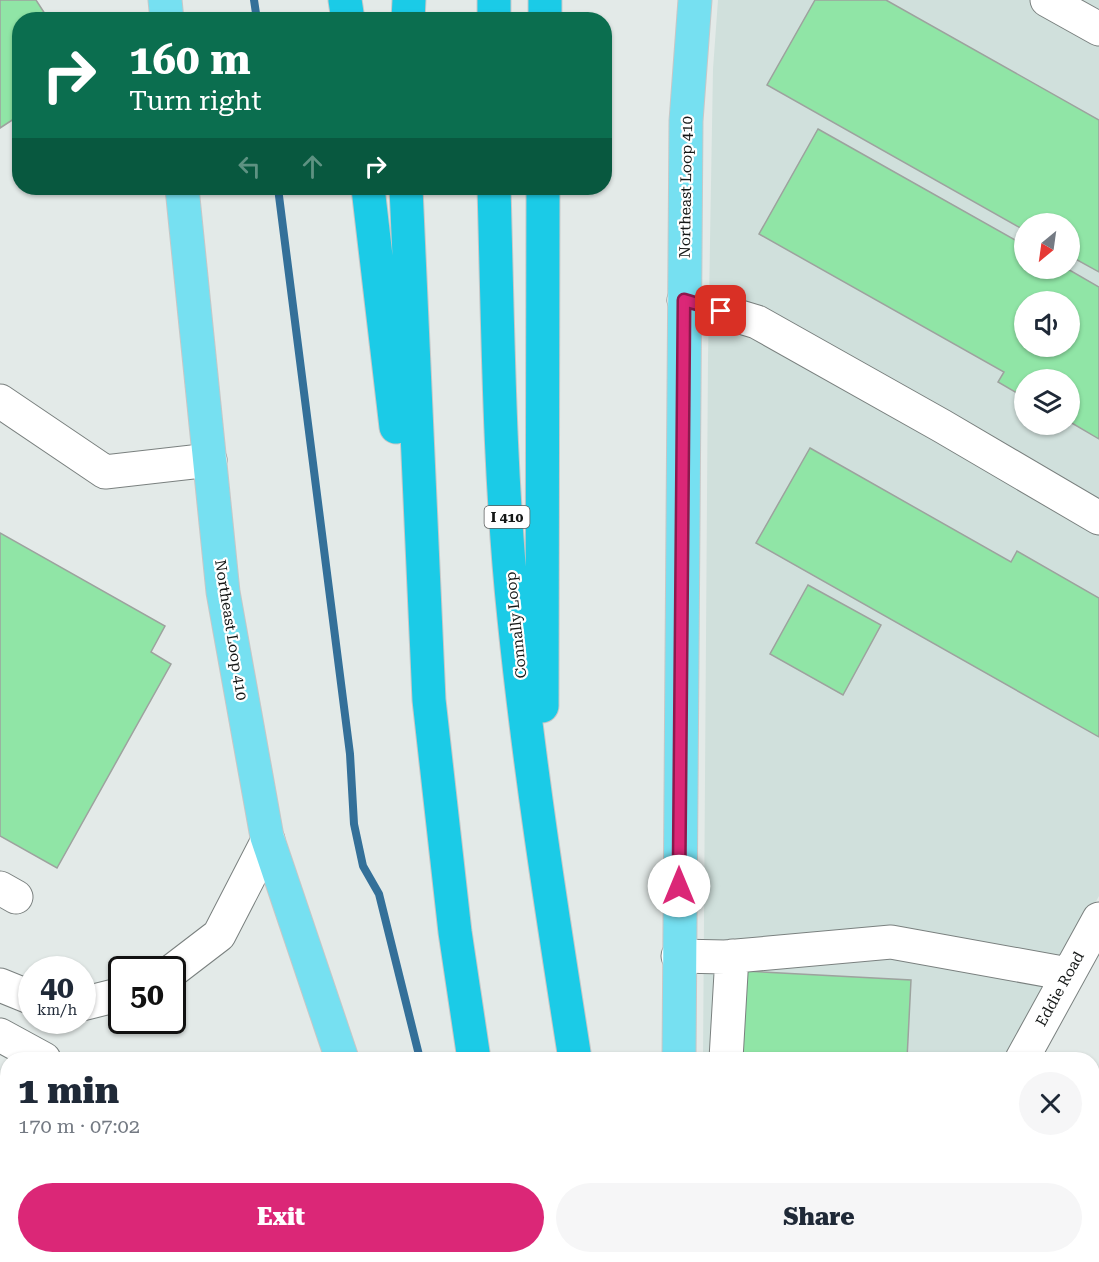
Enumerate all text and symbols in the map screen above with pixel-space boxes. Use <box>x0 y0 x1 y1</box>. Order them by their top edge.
text: 160 m <box>129 35 251 84</box>
icon: right <box>30 36 108 114</box>
text: Turn right <box>129 85 262 117</box>
street label: Northeast Loop 410 <box>676 116 696 258</box>
icon: left <box>233 150 266 183</box>
icon: ahead <box>296 150 329 183</box>
icon: right <box>359 150 392 183</box>
north arrow <box>1014 213 1080 279</box>
map controls <box>1014 213 1080 435</box>
pin <box>695 285 746 336</box>
button: sound <box>1014 291 1080 357</box>
icon: arrive <box>704 294 737 327</box>
button: layers <box>1014 369 1080 435</box>
road number: I 410 <box>484 506 530 528</box>
street label: Northeast Loop 410 <box>211 558 251 702</box>
street label: Connally Loop <box>501 571 531 679</box>
position arrow <box>647 854 711 918</box>
street label: Eddie Road <box>1032 948 1088 1029</box>
speed limit sign: 50 <box>108 956 186 1034</box>
text: 40 <box>40 970 74 1005</box>
text: km/h <box>37 1001 77 1019</box>
text: 1 min <box>18 1070 119 1112</box>
button: close <box>1019 1072 1082 1135</box>
text: 170 m · 07:02 <box>18 1114 140 1138</box>
button: Exit <box>18 1183 544 1252</box>
button: Share <box>556 1183 1082 1252</box>

